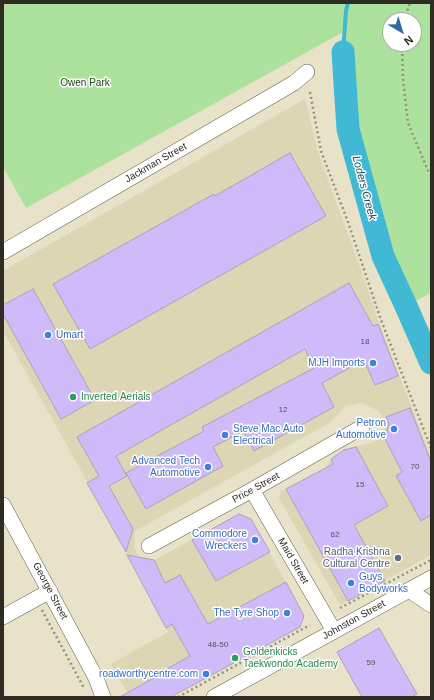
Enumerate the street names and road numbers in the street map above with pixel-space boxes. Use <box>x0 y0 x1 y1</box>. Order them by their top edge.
street label: Jackman Street <box>123 140 189 186</box>
street label: Price Street <box>230 470 282 506</box>
street label: Maid Street <box>275 536 311 586</box>
street label: George Street <box>30 560 70 622</box>
street label: Johnston Street <box>320 598 388 642</box>

